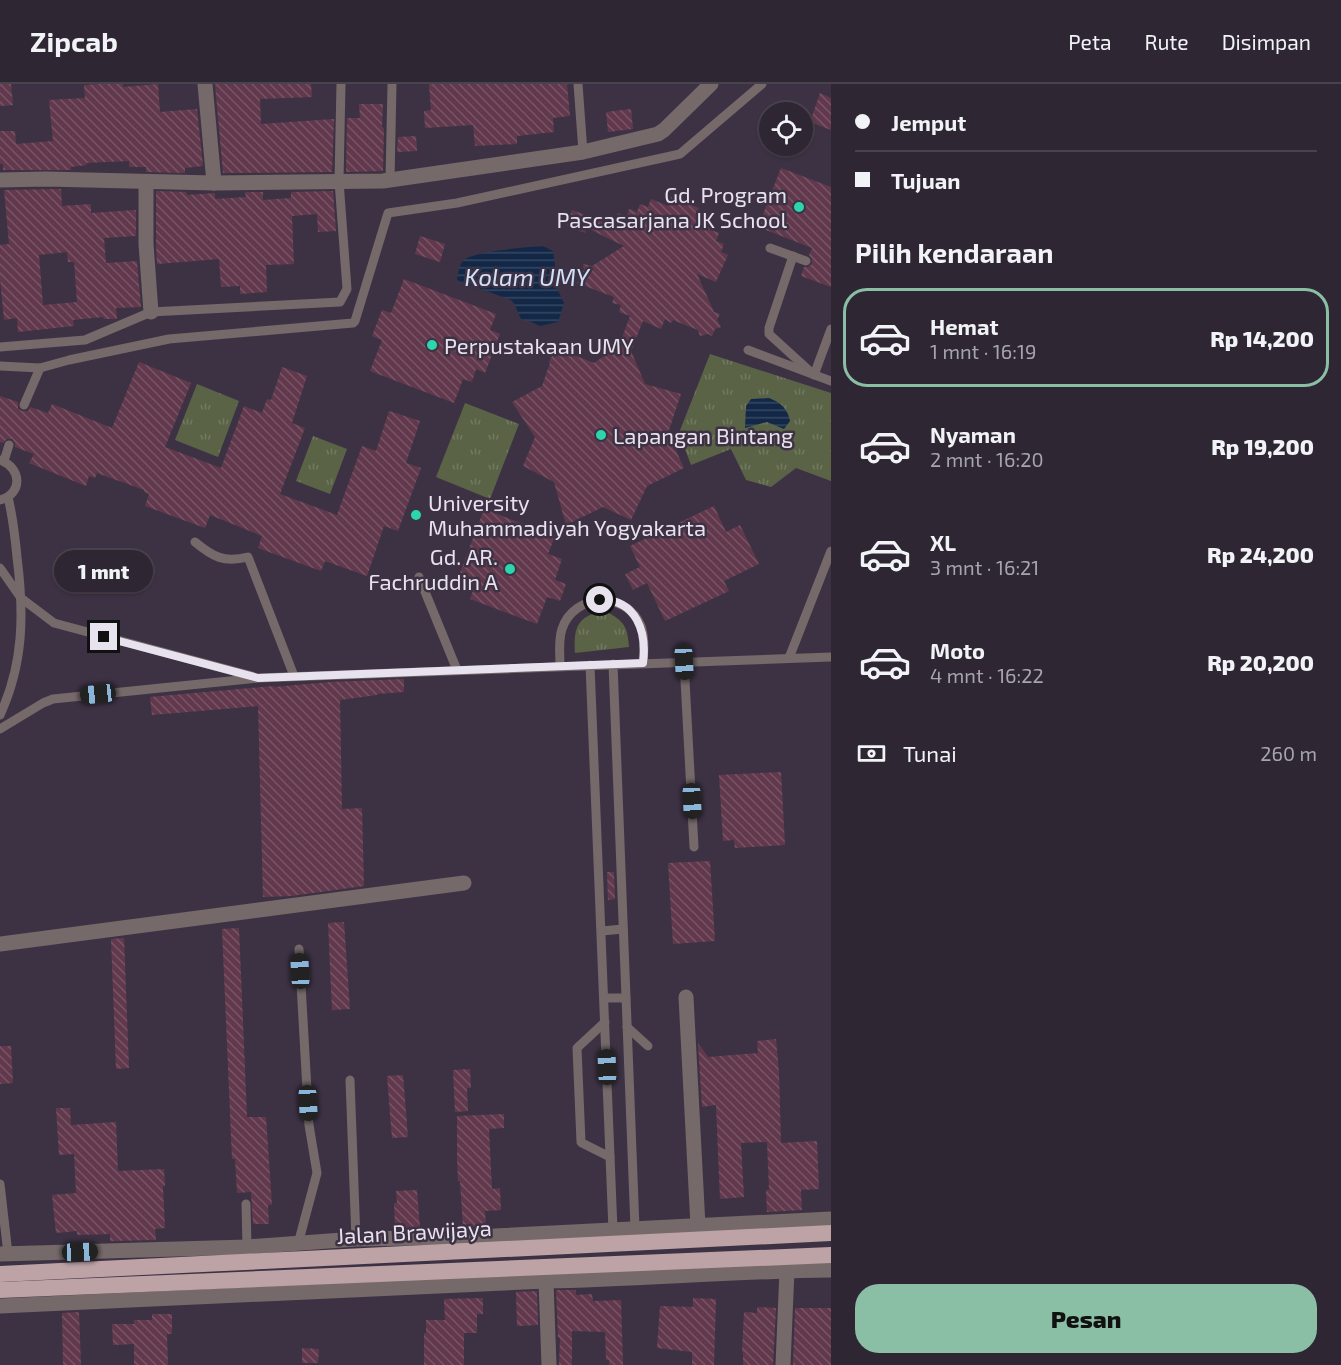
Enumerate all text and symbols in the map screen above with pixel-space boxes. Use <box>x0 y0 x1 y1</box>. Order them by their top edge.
text: Zipcab <box>30 24 118 58</box>
text: Peta <box>1068 29 1111 54</box>
text: Rute <box>1144 29 1189 54</box>
text: Disimpan <box>1222 29 1311 54</box>
map controls <box>759 102 813 156</box>
button: locate <box>759 102 813 156</box>
text: Jemput <box>891 109 966 135</box>
text: Tujuan <box>891 167 960 193</box>
place label: Gd. Program Pascasarjana JK School <box>556 181 787 233</box>
marker: Gd. Program Pascasarjana JK School <box>792 200 806 214</box>
text: Pilih kendaraan <box>855 236 1054 268</box>
water label: Kolam UMY <box>465 262 591 291</box>
icon: car <box>858 311 912 365</box>
text: Hemat <box>930 313 999 339</box>
text: Rp 14,200 <box>1210 325 1314 351</box>
place label: Perpustakaan UMY <box>444 332 634 358</box>
marker: Perpustakaan UMY <box>425 338 439 352</box>
text: 1 mnt · 16:19 <box>930 339 1036 363</box>
icon: car <box>858 419 912 473</box>
text: Nyaman <box>930 421 1016 447</box>
place label: Lapangan Bintang <box>613 422 793 448</box>
marker: Lapangan Bintang <box>594 428 608 442</box>
text: Rp 19,200 <box>1211 433 1314 459</box>
text: 2 mnt · 16:20 <box>930 447 1044 471</box>
place label: University Muhammadiyah Yogyakarta <box>428 489 706 540</box>
marker: University Muhammadiyah Yogyakarta <box>409 508 423 522</box>
icon: car <box>858 527 912 581</box>
text: XL <box>930 529 956 555</box>
text: Rp 24,200 <box>1207 541 1314 567</box>
place label: Gd. AR. Fachruddin A <box>368 543 498 594</box>
callout: 1 mnt <box>54 550 154 592</box>
text: 3 mnt · 16:21 <box>930 555 1039 579</box>
text: 1 mnt <box>78 559 129 583</box>
marker: Gd. AR. Fachruddin A <box>503 562 517 576</box>
route start <box>586 586 613 613</box>
route end <box>90 623 117 650</box>
icon: car <box>858 635 912 689</box>
text: Moto <box>930 637 985 663</box>
car <box>674 644 694 680</box>
text: Rp 20,200 <box>1207 649 1314 675</box>
text: 4 mnt · 16:22 <box>930 663 1044 687</box>
car <box>79 683 117 705</box>
icon: cash <box>855 737 888 770</box>
text: Tunai <box>903 740 957 766</box>
text: 260 m <box>1260 741 1317 765</box>
car <box>682 783 702 819</box>
car <box>290 953 310 989</box>
car <box>597 1049 617 1085</box>
car <box>298 1085 318 1121</box>
street label: Jalan Brawijaya <box>336 1214 492 1249</box>
car <box>62 1242 98 1262</box>
button: Pesan <box>855 1284 1317 1353</box>

